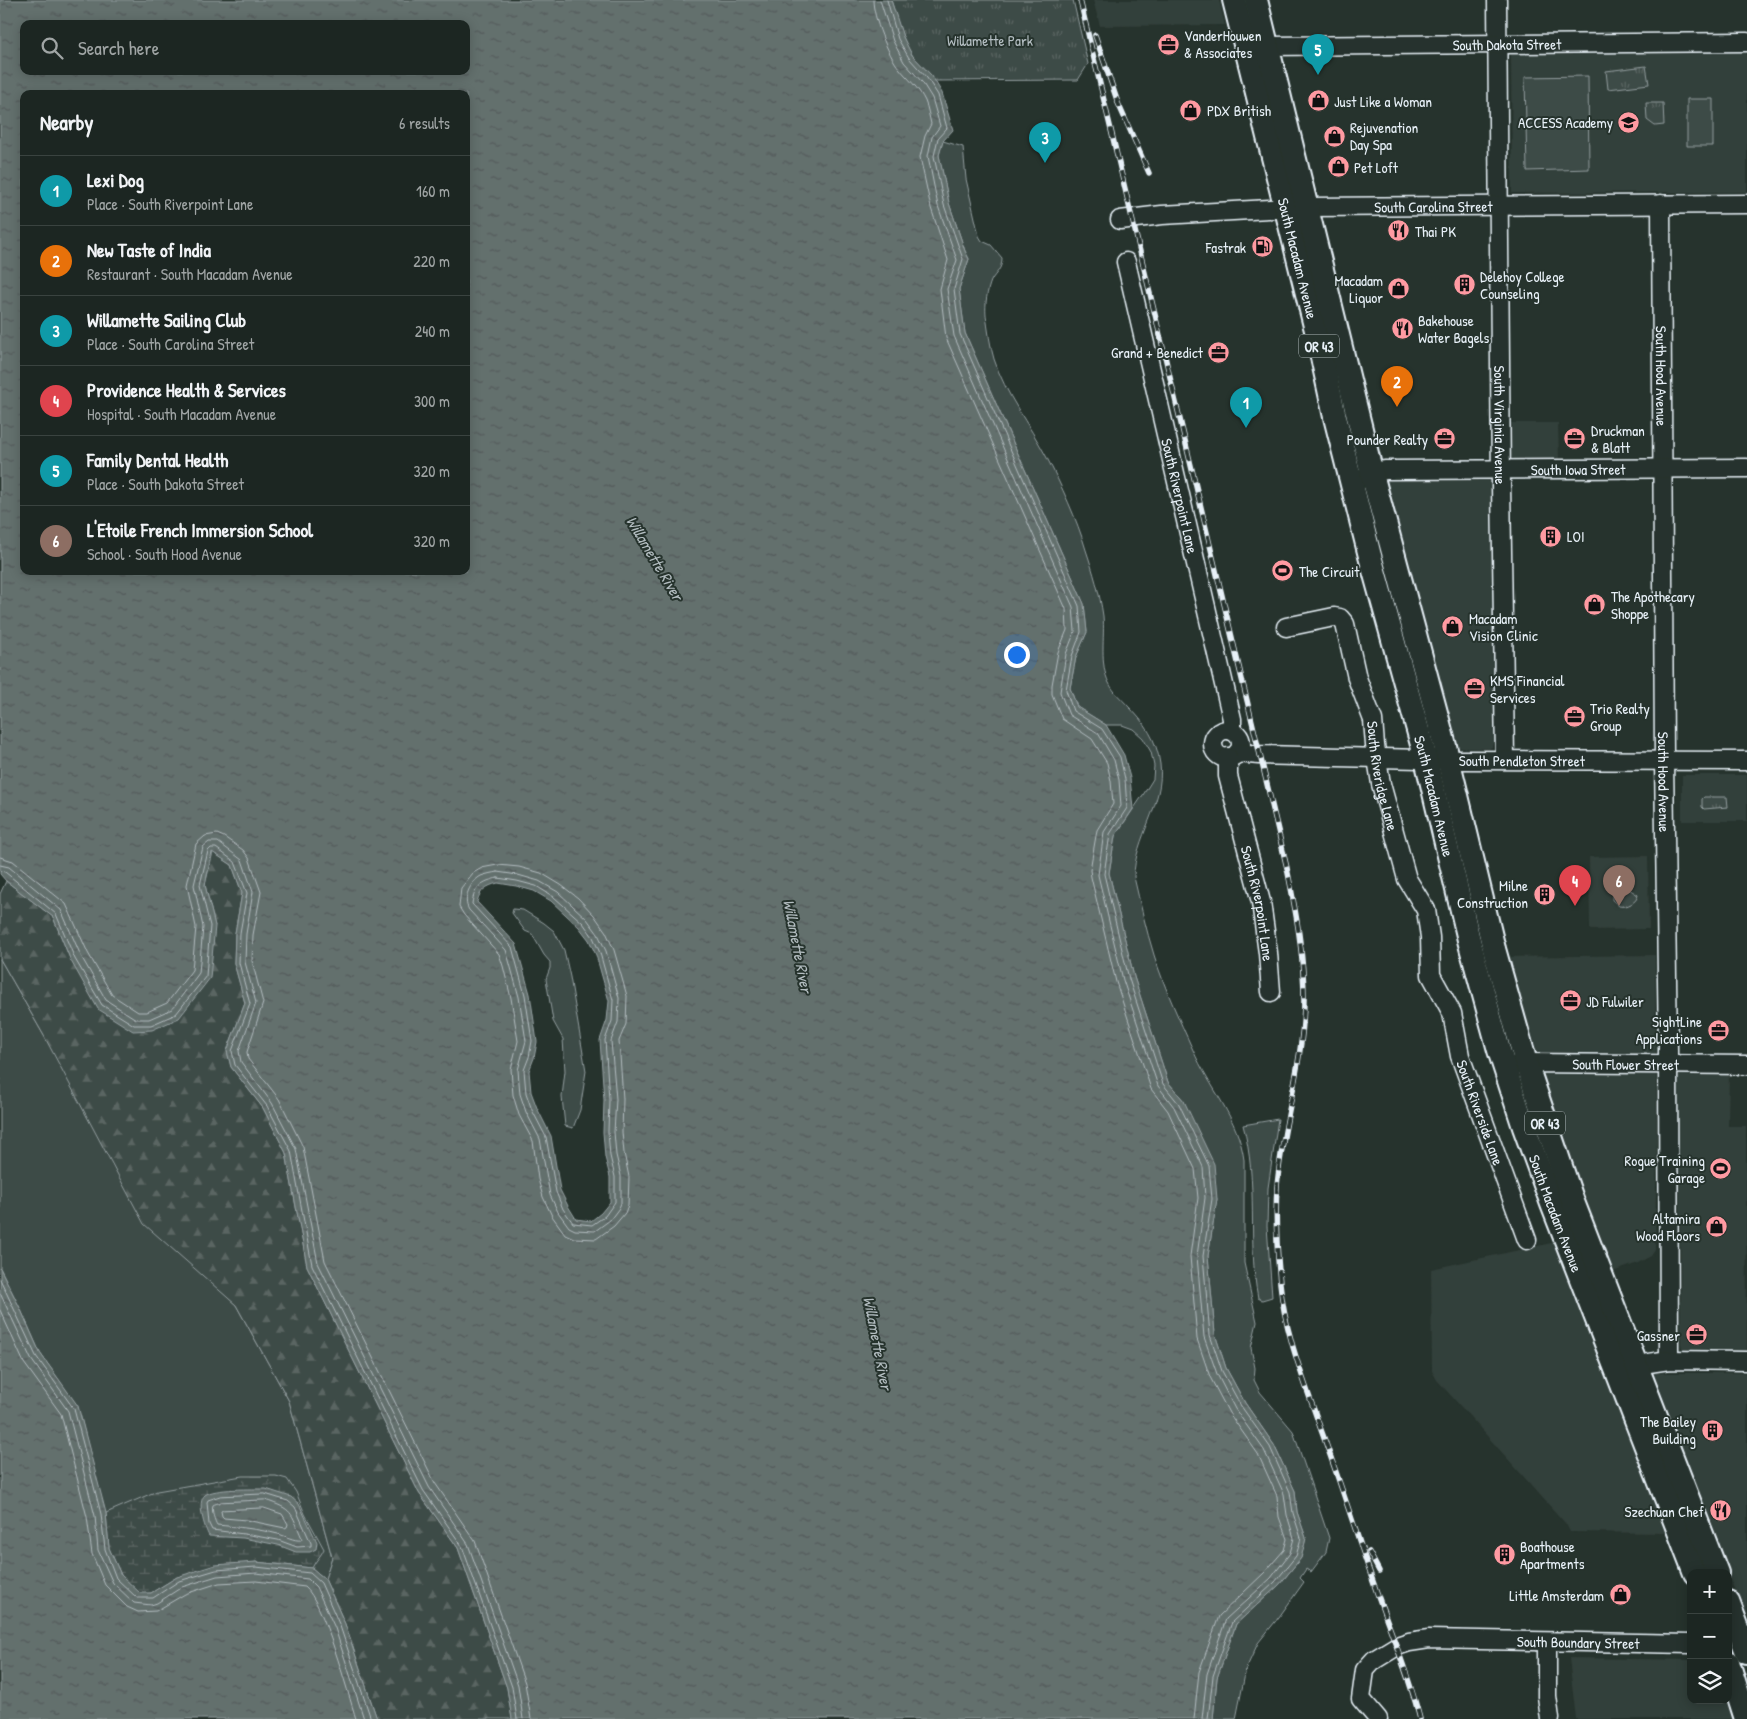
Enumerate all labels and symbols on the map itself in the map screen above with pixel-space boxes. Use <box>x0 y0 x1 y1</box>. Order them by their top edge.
place label: VanderHouwen & Associates <box>1184 25 1262 63</box>
park label: Willamette Park <box>947 30 1033 51</box>
office icon: VanderHouwen & Associates <box>1156 32 1180 56</box>
street label: South Dakota Street <box>1453 33 1562 55</box>
pin: 5 <box>1302 34 1334 75</box>
shop icon: Just Like a Woman <box>1306 89 1330 113</box>
place label: Just Like a Woman <box>1334 91 1432 112</box>
shop icon: PDX British <box>1179 98 1203 122</box>
place label: PDX British <box>1207 100 1271 121</box>
school or university icon: ACCESS Academy <box>1617 110 1641 134</box>
place label: ACCESS Academy <box>1518 112 1613 133</box>
place label: Rejuvenation Day Spa <box>1350 117 1419 155</box>
pin: 3 <box>1029 122 1061 163</box>
shop icon: Rejuvenation Day Spa <box>1322 124 1346 148</box>
shop icon: Pet Loft <box>1326 155 1350 179</box>
place label: Pet Loft <box>1354 157 1399 178</box>
street label: South Macadam Avenue <box>1273 195 1323 321</box>
street label: South Carolina Street <box>1374 195 1494 217</box>
restaurant icon: Thai PK <box>1387 219 1411 243</box>
place label: Thai PK <box>1415 221 1456 242</box>
fuel station icon: Fastrak <box>1250 235 1274 259</box>
place label: Fastrak <box>1205 237 1246 258</box>
place label: Delehoy College Counseling <box>1480 266 1565 304</box>
place label: Macadam Liquor <box>1335 270 1383 308</box>
building icon: Delehoy College Counseling <box>1452 273 1476 297</box>
shop icon: Macadam Liquor <box>1387 277 1411 301</box>
place label: Bakehouse Water Bagels <box>1418 310 1490 348</box>
restaurant icon: Bakehouse Water Bagels <box>1390 317 1414 341</box>
street label: South Hood Avenue <box>1651 326 1673 426</box>
road number: OR 43 <box>1299 334 1339 358</box>
office icon: Grand + Benedict <box>1207 340 1231 364</box>
place label: Grand + Benedict <box>1111 342 1204 363</box>
street label: South Virginia Avenue <box>1490 365 1512 485</box>
pin: 2 <box>1381 366 1413 407</box>
pin: 1 <box>1230 387 1262 428</box>
place label: Druckman & Blatt <box>1591 420 1645 458</box>
office icon: Pounder Realty <box>1432 427 1456 451</box>
office icon: Druckman & Blatt <box>1563 427 1587 451</box>
place label: Pounder Realty <box>1347 429 1428 450</box>
street label: South Riverpoint Lane <box>1157 436 1204 555</box>
street label: South Iowa Street <box>1531 458 1626 480</box>
water label: Willamette River <box>621 512 690 606</box>
building icon: LOI <box>1539 524 1563 548</box>
place label: LOI <box>1567 526 1584 547</box>
sports icon: The Circuit <box>1271 559 1295 583</box>
place label: The Circuit <box>1299 561 1360 582</box>
place label: The Apothecary Shoppe <box>1611 586 1695 624</box>
shop icon: The Apothecary Shoppe <box>1583 593 1607 617</box>
place label: Macadam Vision Clinic <box>1469 608 1538 646</box>
shop icon: Macadam Vision Clinic <box>1441 615 1465 639</box>
your location <box>1004 642 1030 668</box>
place label: KMS Financial Services <box>1490 670 1565 708</box>
office icon: KMS Financial Services <box>1462 677 1486 701</box>
place label: Trio Realty Group <box>1590 698 1650 736</box>
office icon: Trio Realty Group <box>1562 705 1586 729</box>
street label: South Riveridge Lane <box>1363 720 1404 833</box>
street label: South Hood Avenue <box>1653 732 1675 832</box>
street label: South Macadam Avenue <box>1409 733 1459 859</box>
street label: South Pendleton Street <box>1459 749 1586 771</box>
street label: South Riverpoint Lane <box>1236 843 1279 962</box>
pin: 4 <box>1559 865 1591 906</box>
pin: 6 <box>1603 865 1635 906</box>
place label: Milne Construction <box>1457 875 1528 913</box>
building icon: Milne Construction <box>1532 882 1556 906</box>
water label: Willamette River <box>778 897 818 996</box>
office icon: JD Fulwiler <box>1558 989 1582 1013</box>
place label: JD Fulwiler <box>1586 991 1644 1012</box>
place label: SightLine Applications <box>1636 1011 1702 1049</box>
office icon: SightLine Applications <box>1706 1018 1730 1042</box>
street label: South Flower Street <box>1572 1053 1680 1075</box>
street label: South Riverside Lane <box>1452 1057 1509 1168</box>
road number: OR 43 <box>1525 1112 1565 1134</box>
place label: Rogue Training Garage <box>1624 1150 1705 1188</box>
street label: South Macadam Avenue <box>1524 1152 1588 1275</box>
sports icon: Rogue Training Garage <box>1709 1157 1733 1181</box>
place label: Altamira Wood Floors <box>1636 1208 1700 1246</box>
shop icon: Altamira Wood Floors <box>1704 1215 1728 1239</box>
water label: Willamette River <box>858 1294 898 1393</box>
office icon: Gassner <box>1684 1323 1708 1347</box>
place label: Gassner <box>1637 1325 1680 1346</box>
place label: The Bailey Building <box>1640 1411 1696 1449</box>
building icon: The Bailey Building <box>1700 1418 1724 1442</box>
restaurant icon: Szechuan Chef <box>1708 1499 1732 1523</box>
place label: Szechuan Chef <box>1625 1501 1705 1522</box>
place label: Boathouse Apartments <box>1520 1536 1585 1574</box>
building icon: Boathouse Apartments <box>1492 1543 1516 1567</box>
shop icon: Little Amsterdam <box>1608 1583 1632 1607</box>
place label: Little Amsterdam <box>1509 1585 1604 1606</box>
street label: South Boundary Street <box>1517 1630 1641 1654</box>

